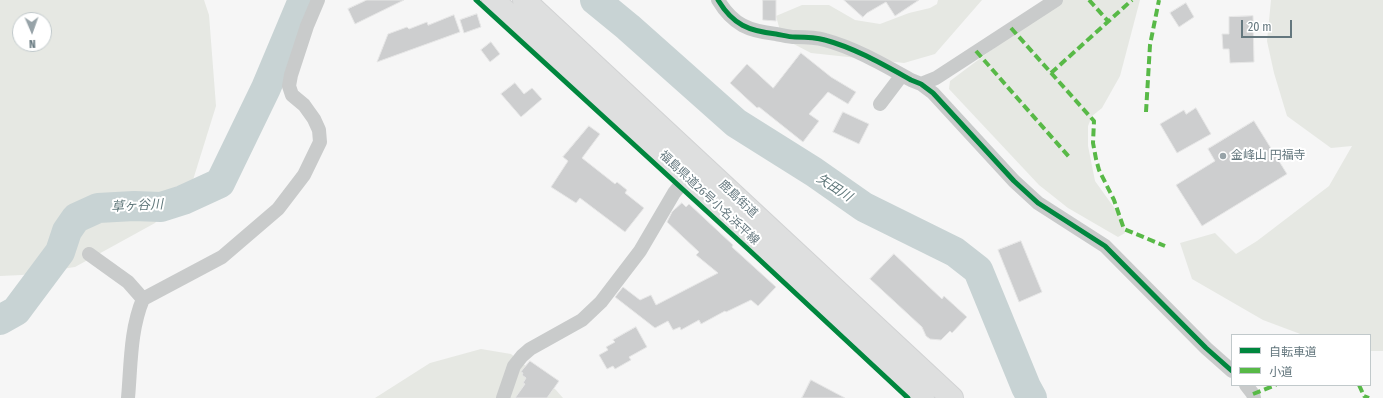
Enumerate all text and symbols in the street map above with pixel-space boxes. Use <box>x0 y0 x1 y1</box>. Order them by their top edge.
north arrow <box>12 12 52 52</box>
scale bar <box>1243 12 1294 38</box>
text: 20 m <box>1248 20 1272 34</box>
text: N <box>29 37 36 50</box>
street label: 福島県道26号小名浜平線 <box>656 148 762 248</box>
place label: 金峰山 円福寺 <box>1231 149 1306 163</box>
marker: 金峰山 円福寺 <box>1218 151 1228 161</box>
water label: 矢田川 <box>813 171 855 205</box>
street label: 鹿島街道 <box>716 177 760 221</box>
water label: 草ヶ谷川 <box>111 197 163 215</box>
legend <box>1231 334 1371 386</box>
text: 自転車道 <box>1269 345 1317 359</box>
text: 小道 <box>1269 365 1293 379</box>

